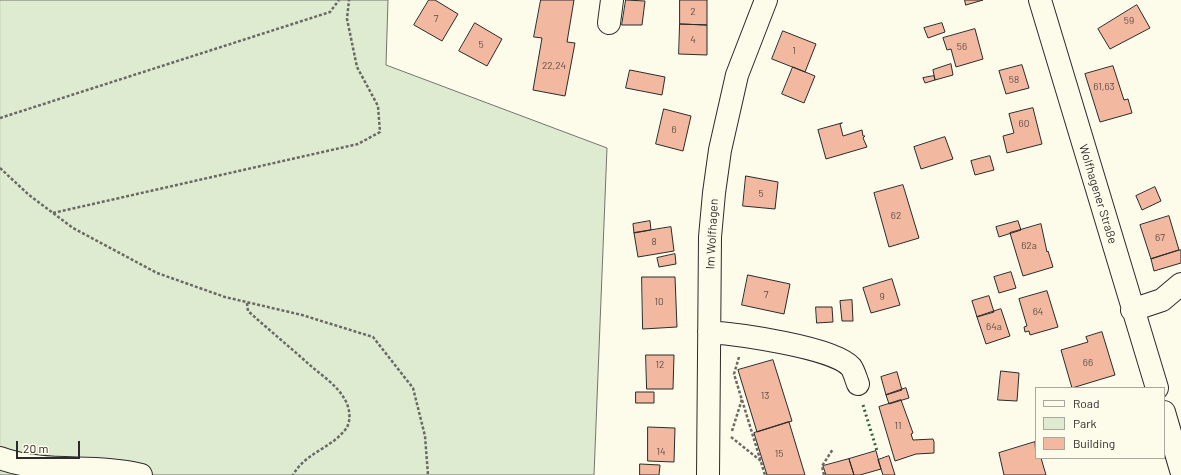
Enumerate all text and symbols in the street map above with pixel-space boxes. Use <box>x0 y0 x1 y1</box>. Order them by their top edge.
house number: 2 <box>690 6 696 18</box>
house number: 7 <box>434 13 438 25</box>
house number: 59 <box>1124 15 1134 27</box>
house number: 4 <box>690 34 696 46</box>
house number: 5 <box>478 39 484 51</box>
house number: 56 <box>957 41 967 53</box>
house number: 1 <box>792 45 796 57</box>
house number: 22,24 <box>542 60 566 72</box>
house number: 58 <box>1009 74 1019 86</box>
house number: 61,63 <box>1093 81 1115 93</box>
house number: 60 <box>1019 118 1029 130</box>
house number: 6 <box>671 124 677 136</box>
street label: Wolfhagener Straße <box>1076 142 1120 246</box>
house number: 5 <box>758 188 764 200</box>
street label: Im Wolfhagen <box>703 198 721 270</box>
house number: 62 <box>891 210 901 222</box>
house number: 67 <box>1155 232 1165 244</box>
house number: 8 <box>651 236 657 248</box>
house number: 62a <box>1021 240 1037 252</box>
house number: 7 <box>764 289 768 301</box>
house number: 9 <box>879 291 885 303</box>
house number: 10 <box>654 296 664 308</box>
house number: 64 <box>1033 306 1043 318</box>
house number: 64a <box>986 321 1002 333</box>
house number: 66 <box>1083 357 1093 369</box>
house number: 12 <box>656 359 664 371</box>
legend <box>1035 387 1165 459</box>
house number: 13 <box>761 390 769 402</box>
text: Road <box>1073 396 1100 410</box>
text: Park <box>1073 416 1097 430</box>
house number: 11 <box>894 420 902 432</box>
scale bar <box>18 433 82 459</box>
text: Building <box>1073 436 1115 450</box>
text: 20 m <box>23 441 49 455</box>
house number: 14 <box>656 446 666 458</box>
house number: 15 <box>775 448 783 460</box>

